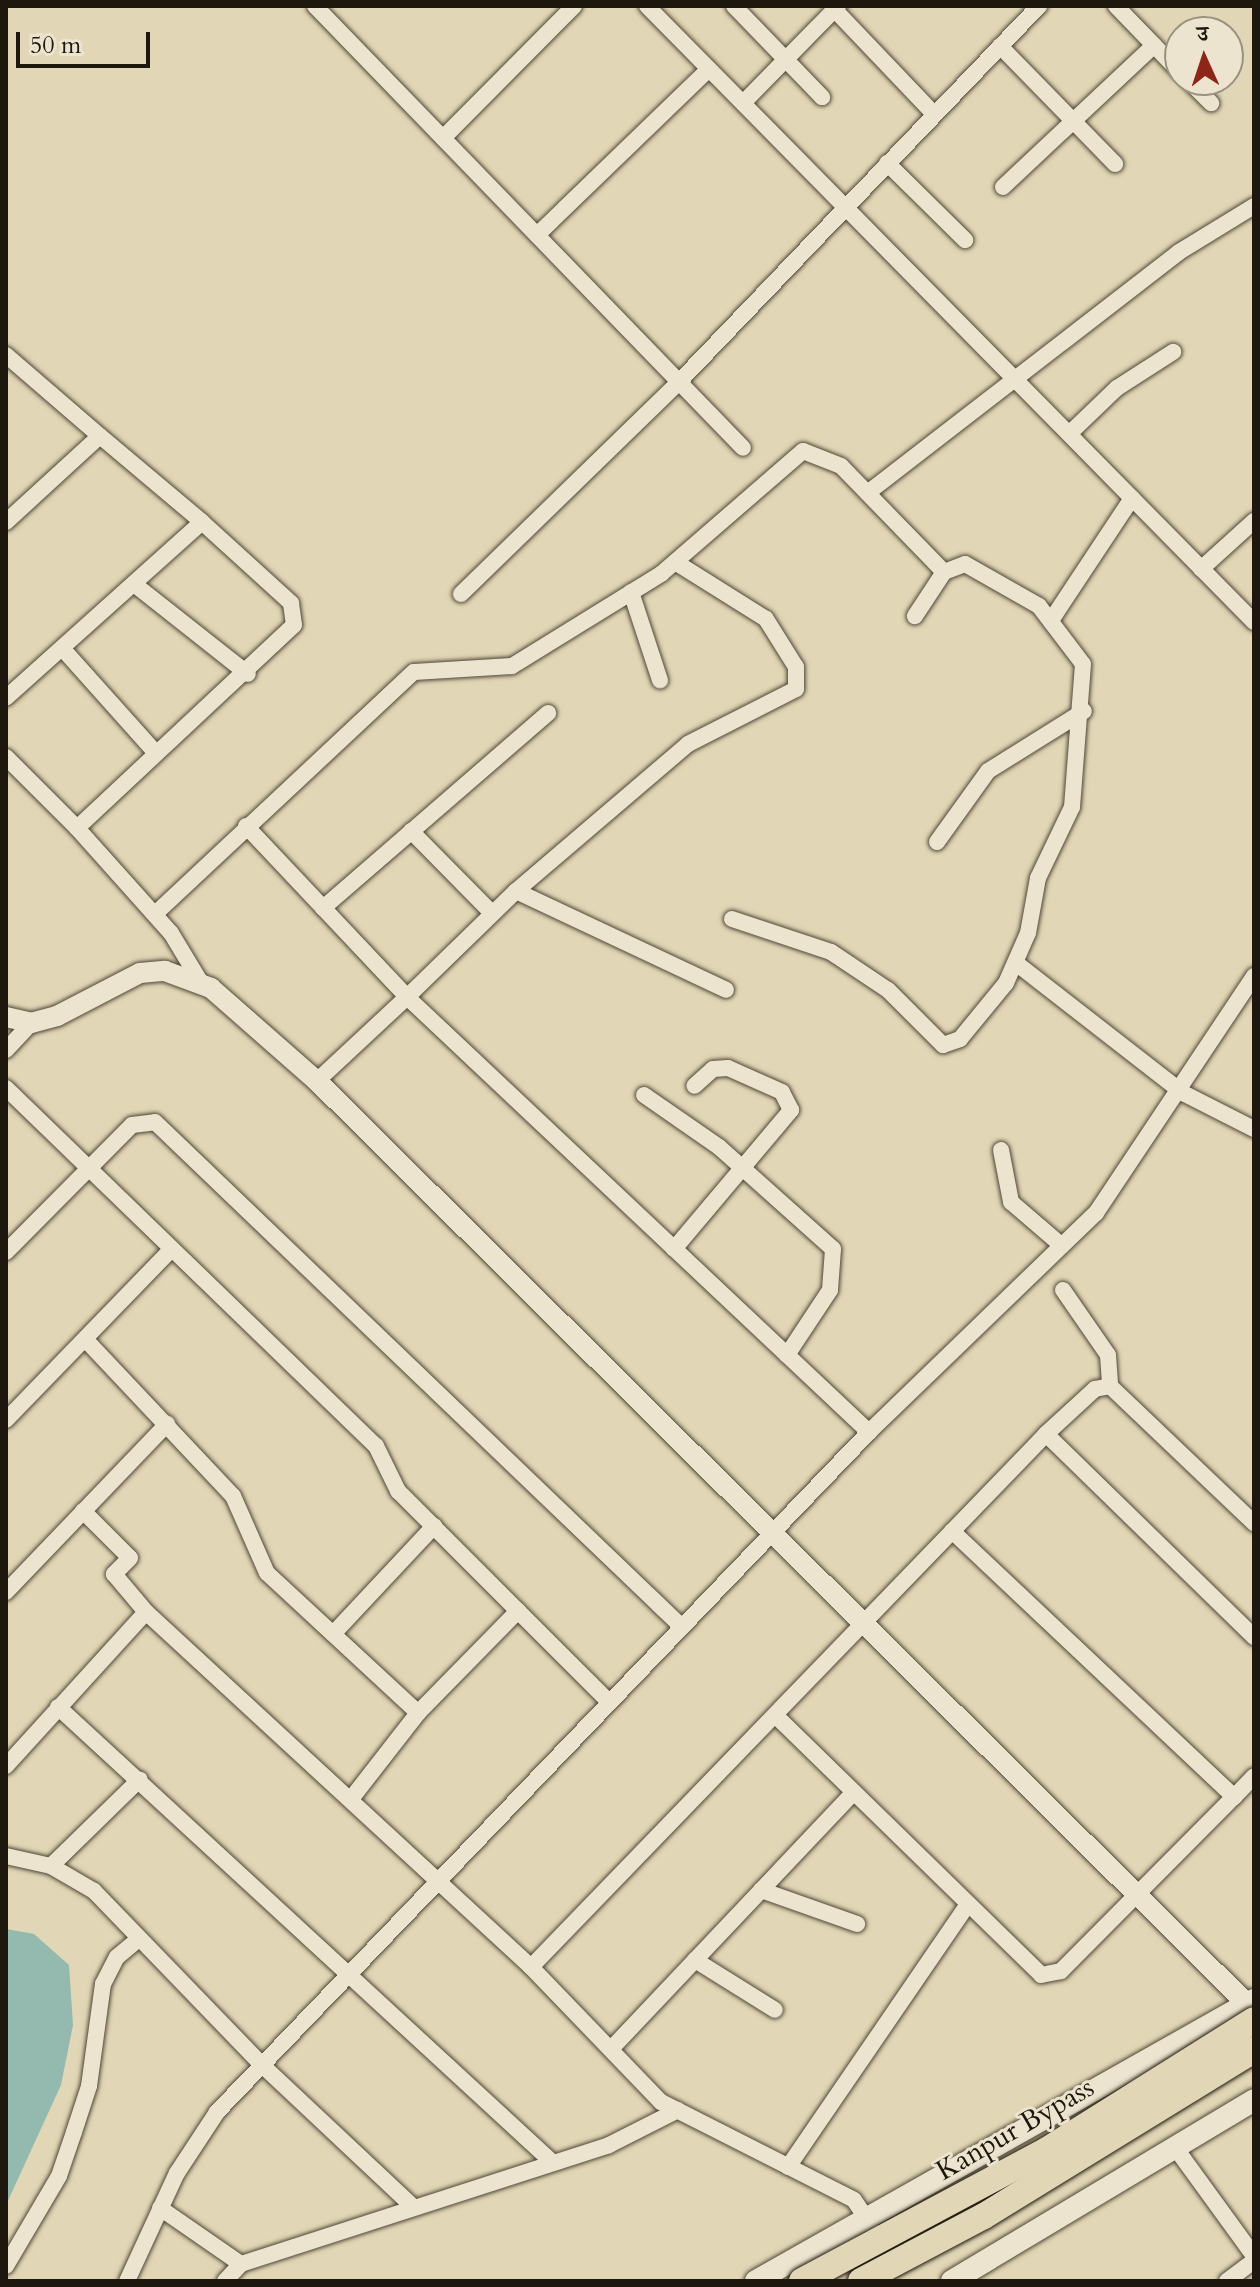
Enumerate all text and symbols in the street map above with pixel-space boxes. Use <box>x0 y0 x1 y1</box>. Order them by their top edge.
scale bar <box>20 16 154 66</box>
north arrow <box>1164 16 1244 96</box>
text: उ <box>1196 19 1209 49</box>
text: 50 m <box>30 29 81 62</box>
street label: Kanpur Bypass <box>930 2070 1100 2188</box>

